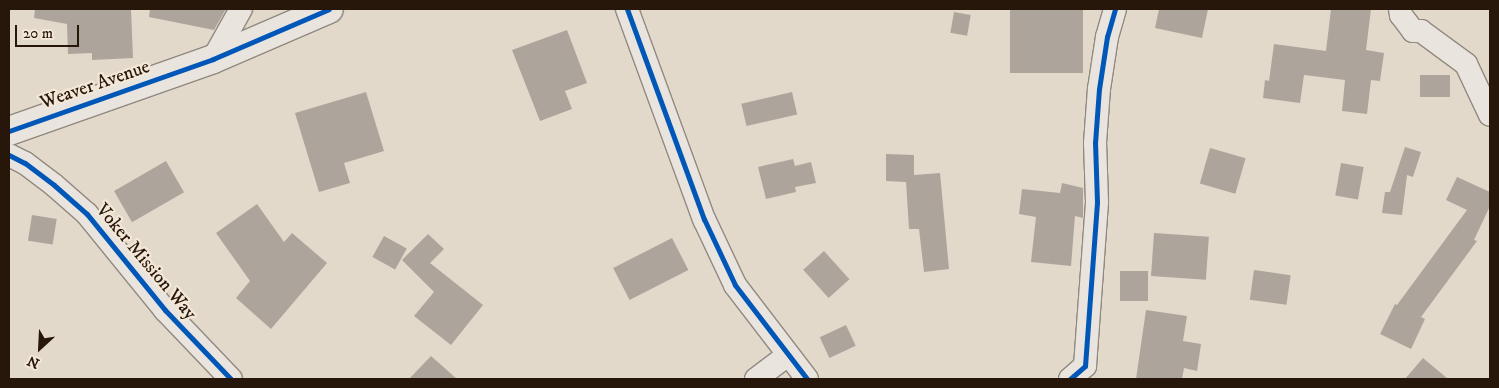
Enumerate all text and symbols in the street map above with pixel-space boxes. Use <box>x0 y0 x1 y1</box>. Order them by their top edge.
scale bar <box>18 15 81 47</box>
text: 20 m <box>23 24 53 43</box>
street label: Weaver Avenue <box>37 56 153 114</box>
street label: Voker Mission Way <box>91 199 201 325</box>
north arrow <box>15 323 65 373</box>
text: N <box>25 351 43 372</box>

